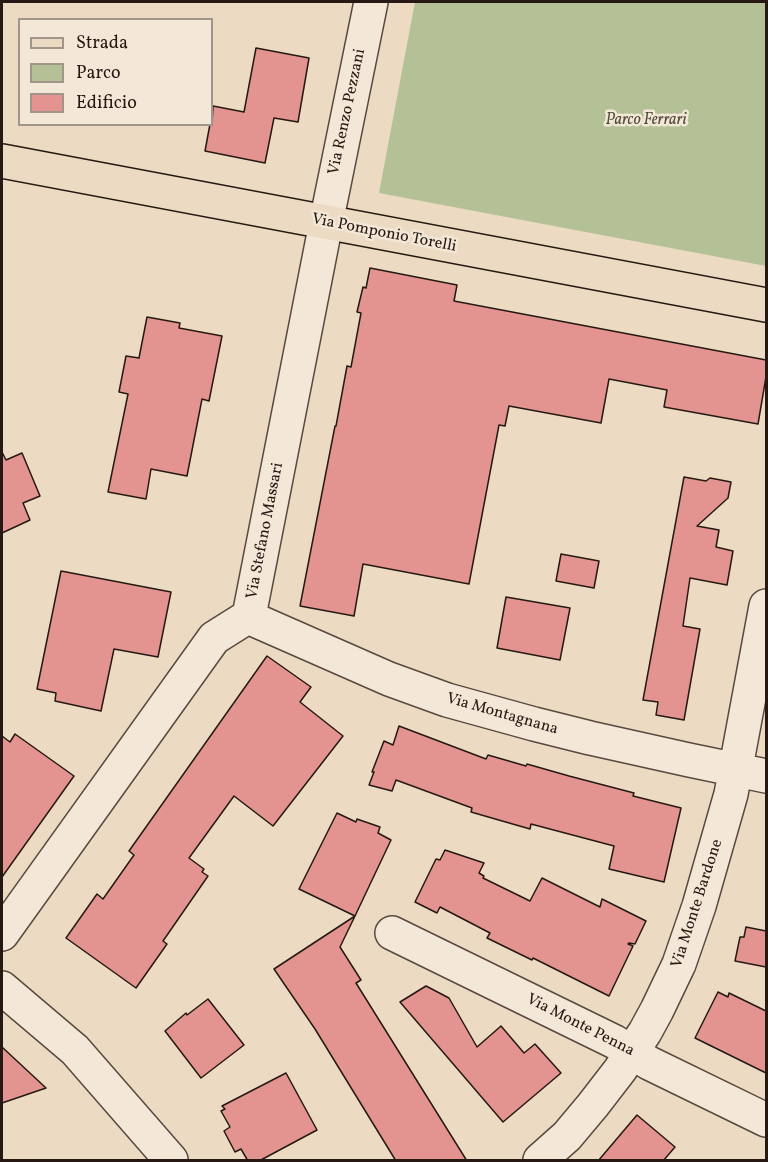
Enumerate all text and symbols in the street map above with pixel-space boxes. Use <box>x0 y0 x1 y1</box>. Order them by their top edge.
legend <box>18 18 213 126</box>
text: Strada <box>76 31 128 56</box>
street label: Via Renzo Pezzani <box>325 47 371 177</box>
text: Parco <box>76 61 121 86</box>
text: Edificio <box>76 91 137 116</box>
park label: Parco Ferrari <box>605 111 687 131</box>
street label: Via Pomponio Torelli <box>310 211 458 257</box>
street label: Via Stefano Massari <box>243 461 289 601</box>
street label: Via Montagnana <box>444 690 560 740</box>
street label: Via Monte Bardone <box>668 837 728 971</box>
street label: Via Monte Penna <box>523 991 637 1061</box>

